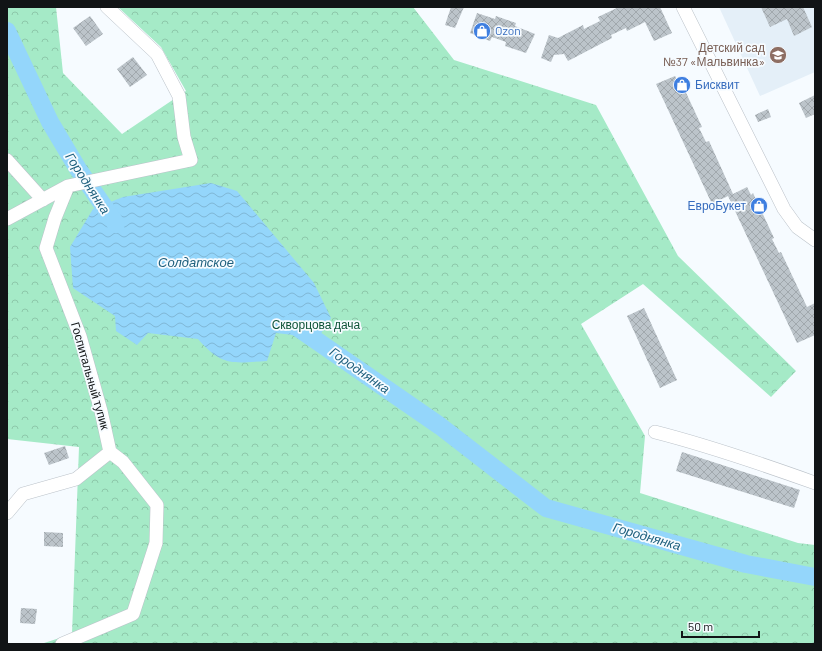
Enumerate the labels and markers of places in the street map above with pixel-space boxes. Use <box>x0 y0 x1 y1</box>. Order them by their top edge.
shop icon: Ozon <box>472 21 492 41</box>
place label: Ozon <box>495 23 521 37</box>
place label: Детский сад №37 «Мальвинка» <box>663 40 765 68</box>
school or university icon: Детский сад №37 «Мальвинка» <box>768 45 788 65</box>
shop icon: Бисквит <box>672 75 692 95</box>
place label: Бисквит <box>695 77 740 91</box>
shop icon: ЕвроБукет <box>749 196 769 216</box>
place label: ЕвроБукет <box>688 198 746 213</box>

